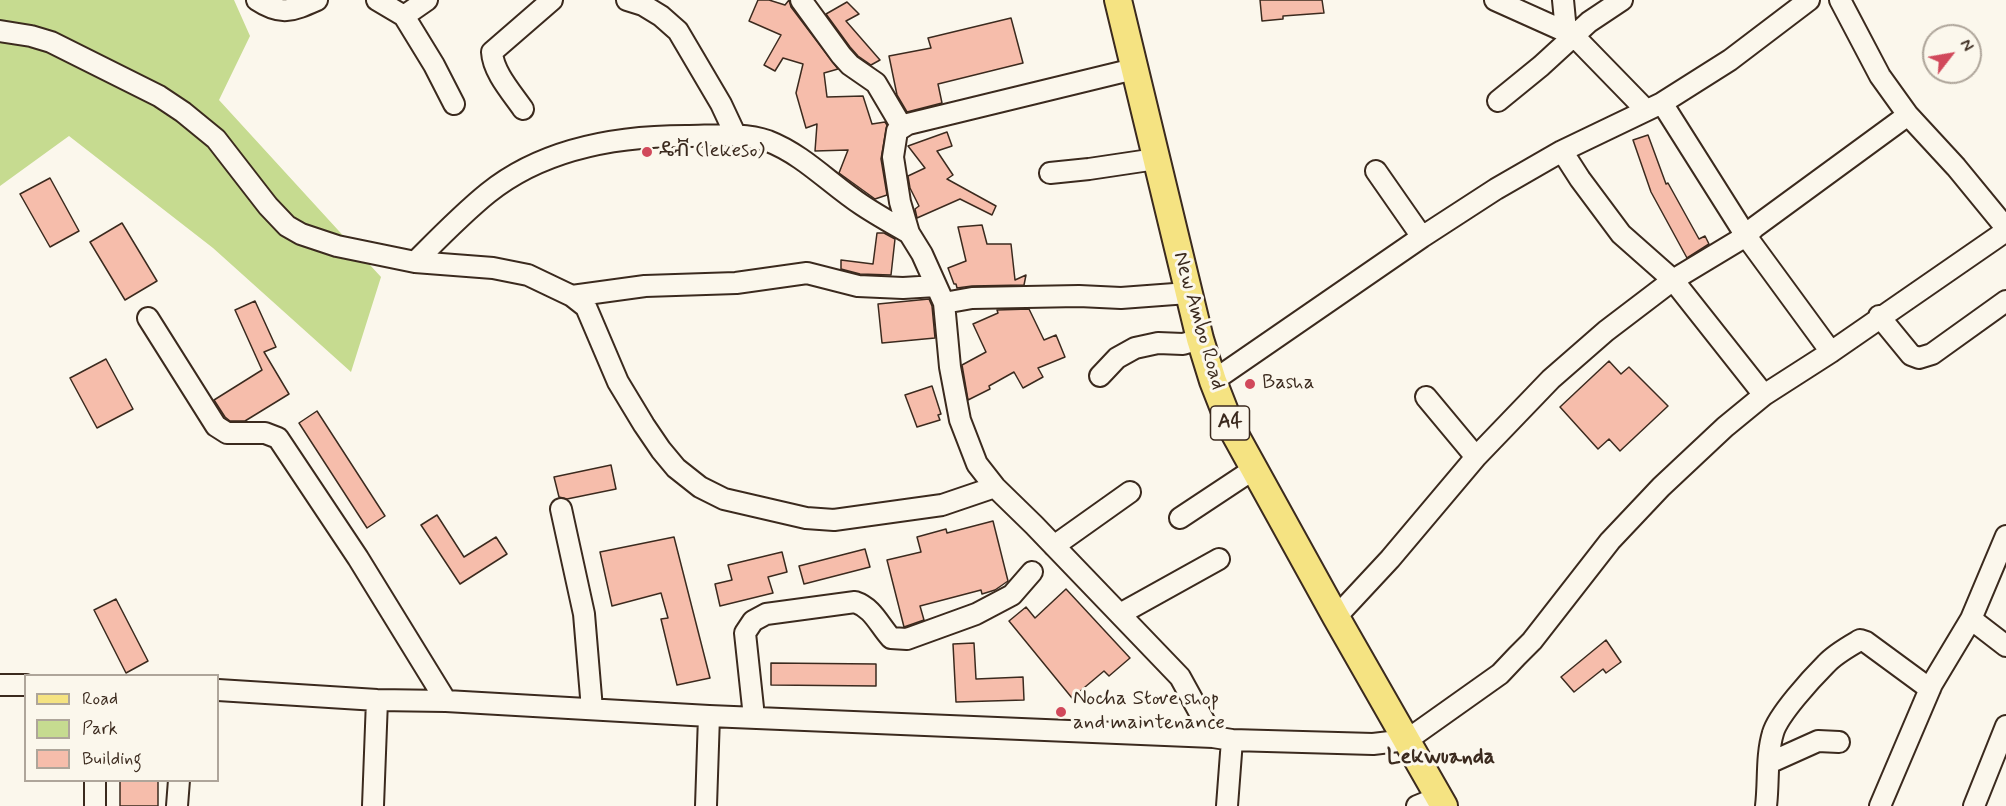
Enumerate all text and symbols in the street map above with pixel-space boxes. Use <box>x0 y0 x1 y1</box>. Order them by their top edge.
north arrow <box>1922 24 1982 84</box>
text: N <box>1954 36 1978 55</box>
place label: ዴቭ (lekeso) <box>659 139 765 165</box>
marker: ዴቭ (lekeso) <box>640 145 654 159</box>
street label: New Ambo Road <box>1166 249 1230 393</box>
place label: Basha <box>1262 371 1314 397</box>
marker: Basha <box>1243 377 1257 391</box>
road number: A4 <box>1210 406 1250 440</box>
legend <box>24 674 219 782</box>
text: Road <box>82 687 118 711</box>
place label: Nocha Stove shop and maintenance <box>1073 687 1225 737</box>
marker: Nocha Stove shop and maintenance <box>1054 705 1068 719</box>
text: Park <box>82 717 118 741</box>
district label: Lekwuanda <box>1387 745 1495 771</box>
text: Building <box>82 747 142 771</box>

